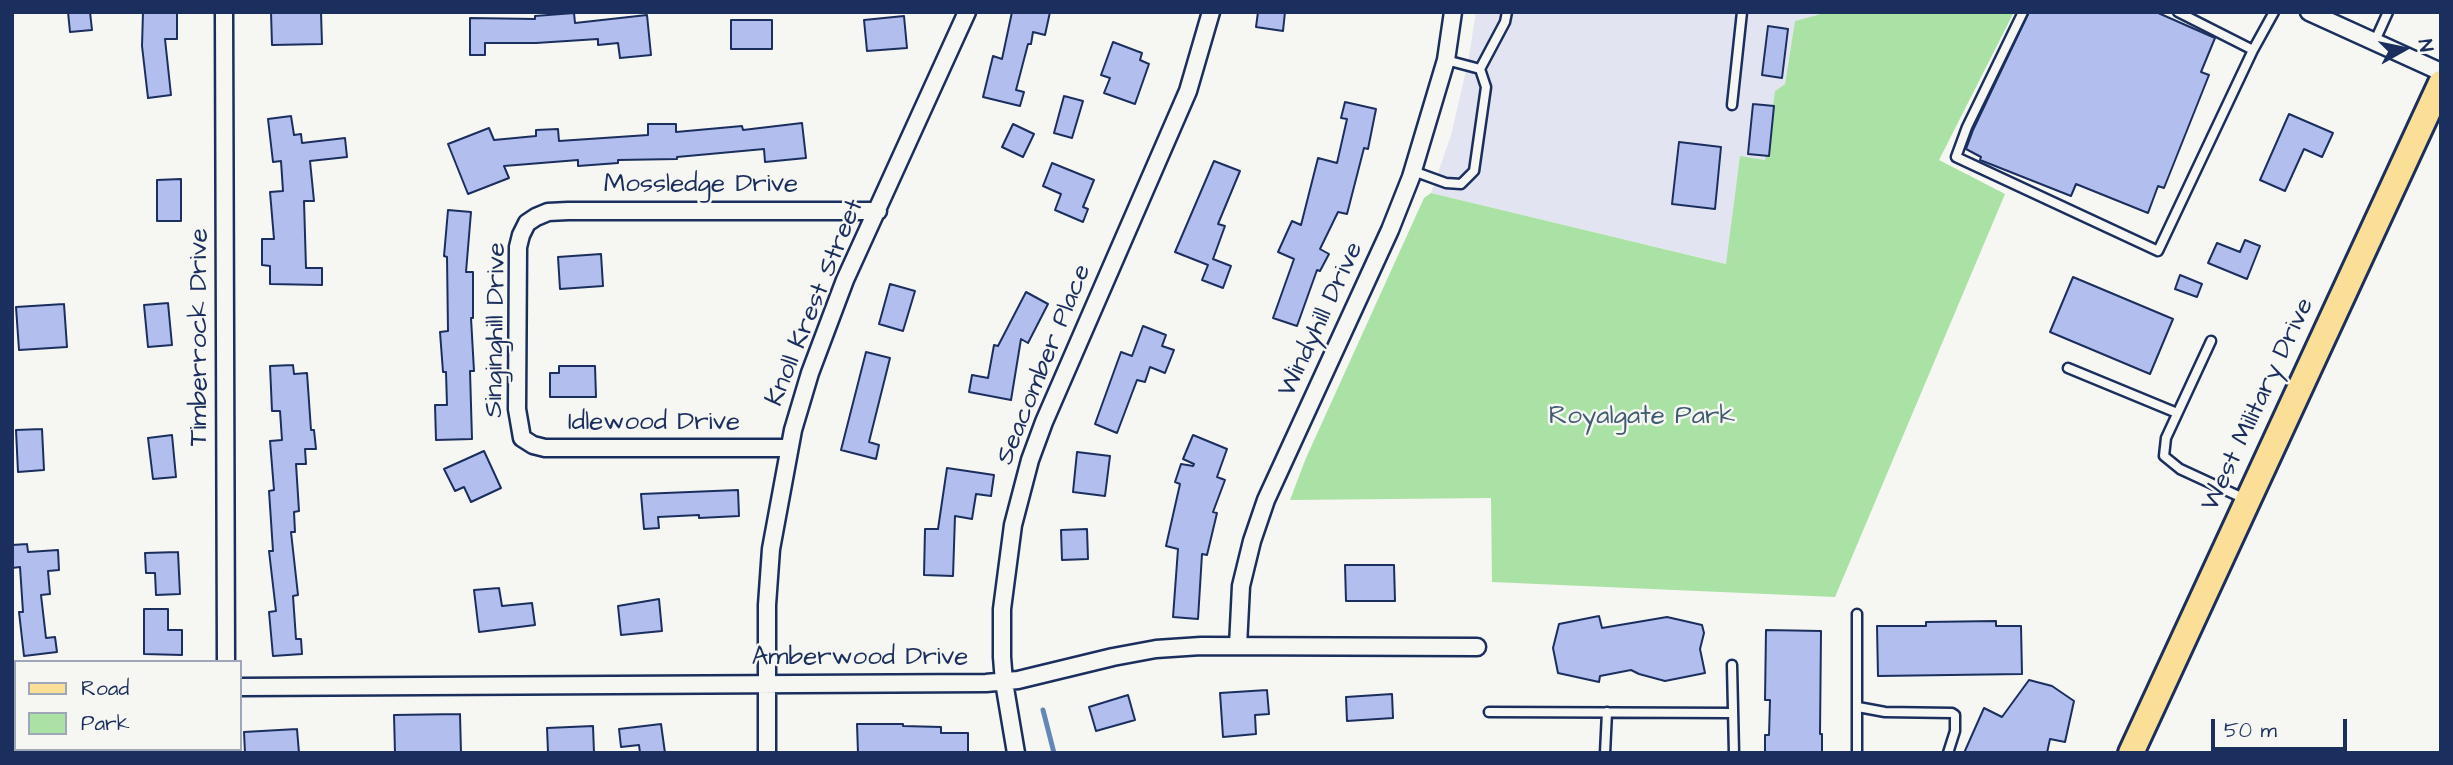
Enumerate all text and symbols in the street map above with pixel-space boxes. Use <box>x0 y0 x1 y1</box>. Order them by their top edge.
north arrow <box>2369 14 2439 84</box>
text: N <box>2411 38 2440 54</box>
street label: Mossledge Drive <box>604 170 798 202</box>
street label: Knoll Krest Street <box>760 195 872 411</box>
street label: Timberrock Drive <box>185 228 217 446</box>
street label: Windyhill Drive <box>1273 238 1371 402</box>
street label: Singinghill Drive <box>480 242 514 418</box>
street label: Seacomber Place <box>991 260 1099 470</box>
street label: West Military Drive <box>2196 294 2322 516</box>
park label: Royalgate Park <box>1549 402 1735 434</box>
street label: Idlewood Drive <box>568 408 740 440</box>
street label: Amberwood Drive <box>752 643 968 675</box>
legend <box>14 660 242 751</box>
text: Road <box>81 674 129 703</box>
scale bar <box>2215 706 2352 750</box>
text: Park <box>81 709 130 738</box>
text: 50 m <box>2224 716 2277 745</box>

